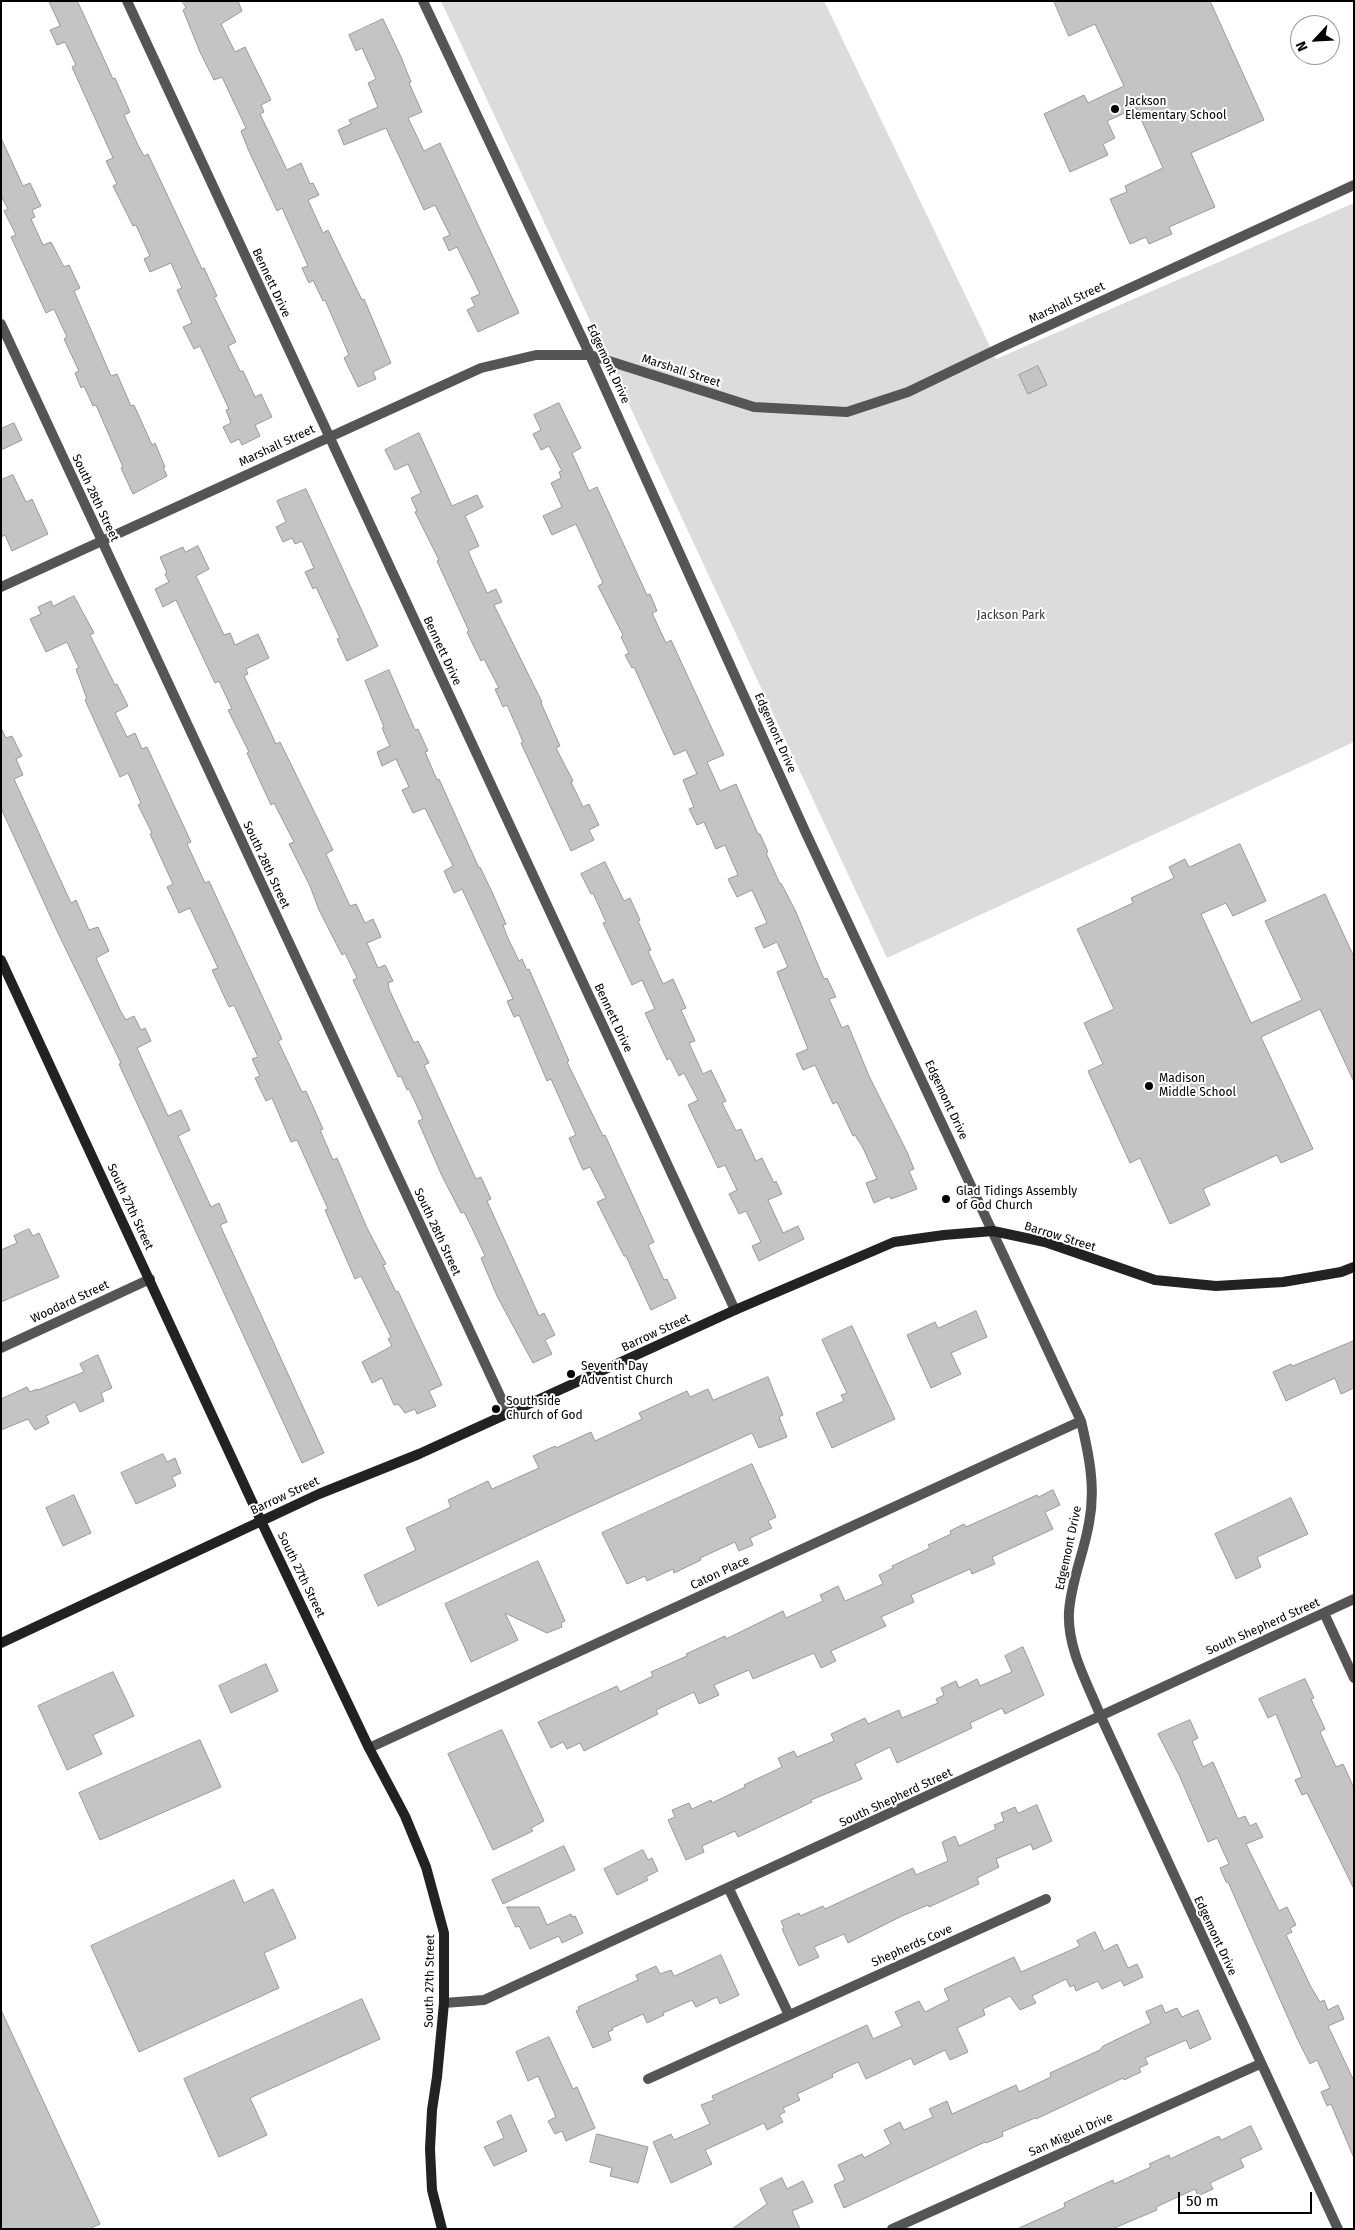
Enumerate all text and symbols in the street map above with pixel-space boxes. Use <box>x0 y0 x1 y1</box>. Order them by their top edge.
north arrow <box>1290 15 1340 65</box>
text: N <box>1292 38 1312 54</box>
place label: Jackson Elementary School <box>1125 95 1227 123</box>
marker: Jackson Elementary School <box>1109 103 1121 115</box>
street label: Bennett Drive <box>249 246 293 320</box>
street label: Marshall Street <box>1027 279 1107 327</box>
street label: Edgemont Drive <box>583 322 633 406</box>
street label: Marshall Street <box>640 351 722 391</box>
street label: Marshall Street <box>237 422 317 470</box>
street label: South 28th Street <box>68 452 122 544</box>
park label: Jackson Park <box>977 609 1045 623</box>
street label: Bennett Drive <box>420 614 464 688</box>
street label: Edgemont Drive <box>751 691 799 775</box>
street label: South 28th Street <box>239 819 293 911</box>
street label: Bennett Drive <box>591 981 635 1055</box>
street label: Edgemont Drive <box>921 1058 971 1142</box>
place label: Madison Middle School <box>1159 1072 1236 1100</box>
marker: Madison Middle School <box>1143 1080 1155 1092</box>
street label: South 27th Street <box>104 1162 156 1252</box>
place label: Glad Tidings Assembly of God Church <box>956 1185 1077 1213</box>
street label: South 28th Street <box>410 1186 464 1278</box>
marker: Glad Tidings Assembly of God Church <box>940 1193 952 1205</box>
street label: Barrow Street <box>1022 1219 1098 1255</box>
street label: Woodard Street <box>29 1278 111 1326</box>
street label: Barrow Street <box>619 1311 693 1355</box>
place label: Seventh Day Adventist Church <box>581 1360 673 1388</box>
marker: Seventh Day Adventist Church <box>565 1368 577 1380</box>
place label: Southside Church of God <box>506 1395 583 1423</box>
marker: Southside Church of God <box>490 1403 502 1415</box>
street label: Barrow Street <box>248 1474 322 1518</box>
street label: Edgemont Drive <box>1053 1504 1085 1592</box>
street label: South 27th Street <box>274 1530 328 1620</box>
street label: Caton Place <box>688 1553 752 1593</box>
street label: South Shepherd Street <box>1204 1595 1322 1659</box>
street label: South Shepherd Street <box>837 1765 955 1831</box>
street label: Edgemont Drive <box>1190 1894 1240 1978</box>
street label: Shepherds Cove <box>869 1922 955 1970</box>
street label: South 27th Street <box>422 1934 438 2028</box>
street label: San Miguel Drive <box>1027 2110 1115 2160</box>
scale bar <box>1180 2182 1314 2214</box>
text: 50 m <box>1186 2192 1219 2210</box>

